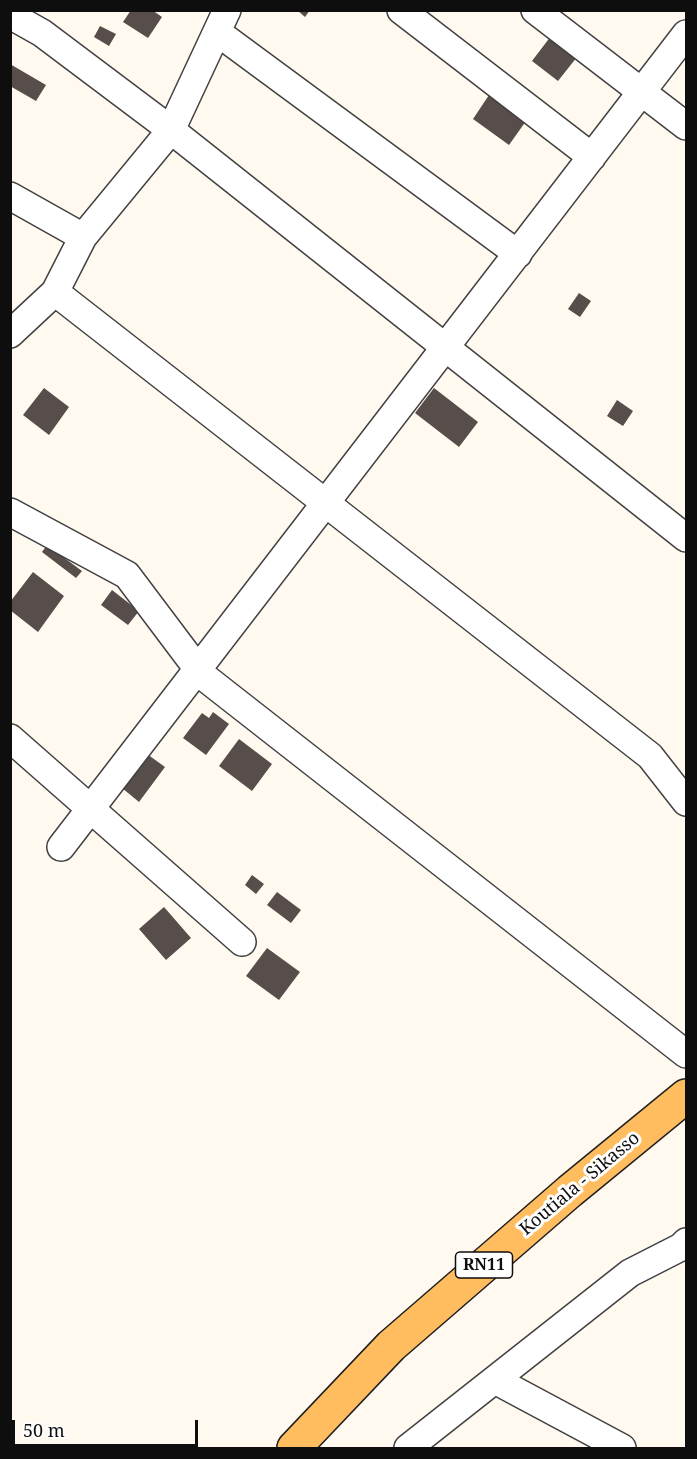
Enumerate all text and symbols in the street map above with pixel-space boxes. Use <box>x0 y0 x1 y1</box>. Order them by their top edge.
street label: Koutiala - Sikasso <box>516 1128 644 1240</box>
road number: RN11 <box>456 1252 512 1278</box>
scale bar <box>15 1408 201 1446</box>
text: 50 m <box>23 1418 65 1442</box>

